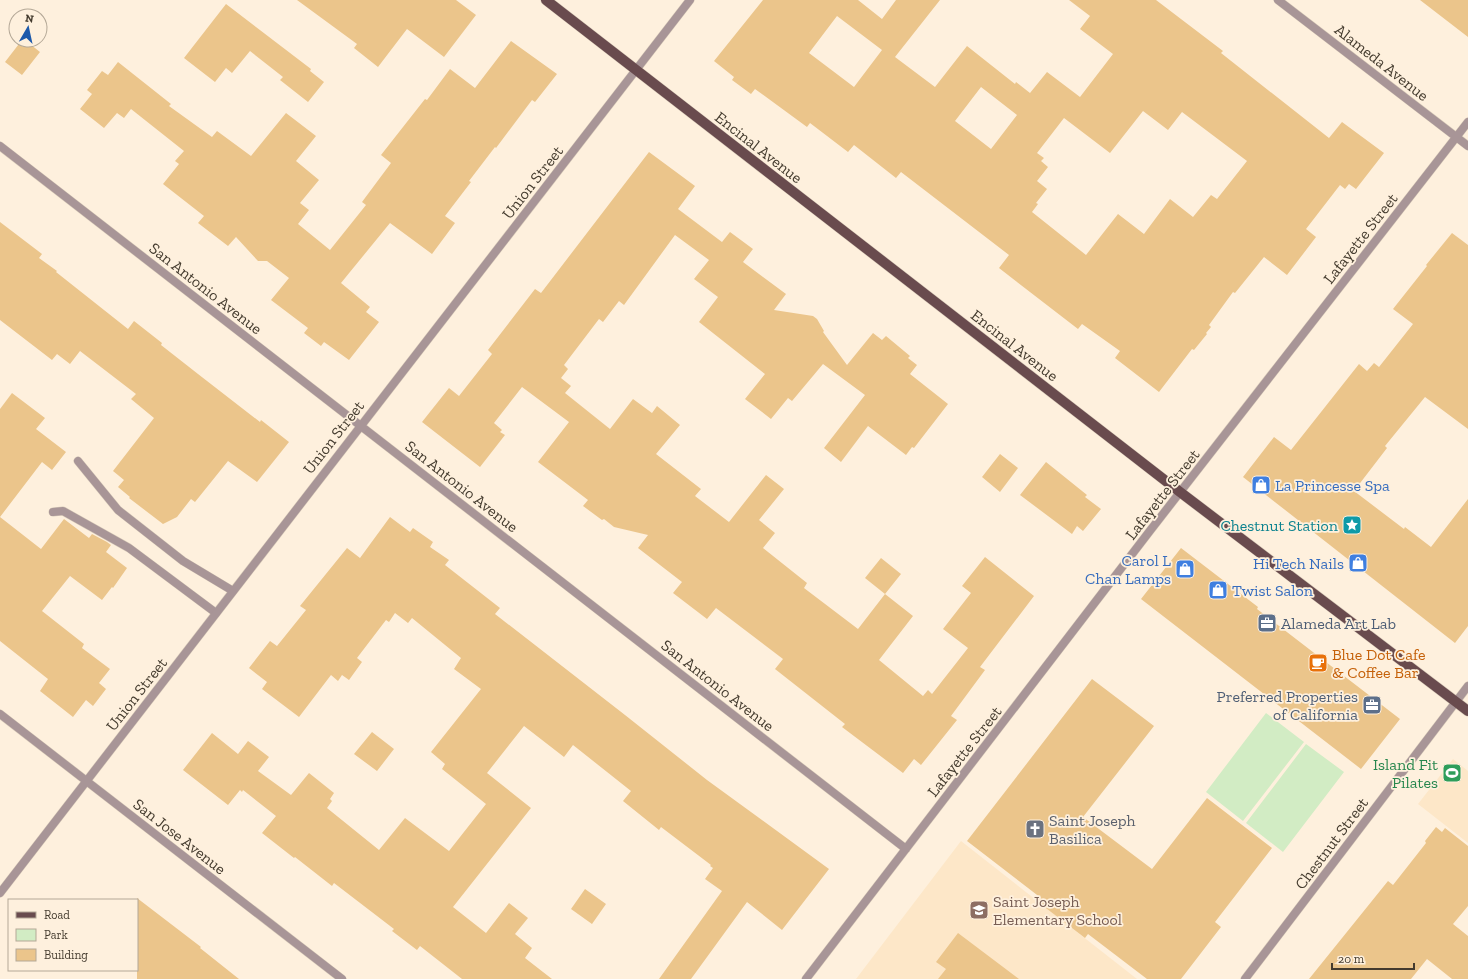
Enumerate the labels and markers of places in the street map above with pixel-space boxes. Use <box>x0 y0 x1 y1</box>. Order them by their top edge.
shop icon: La Princesse Spa <box>1250 474 1272 496</box>
place label: La Princesse Spa <box>1275 476 1390 495</box>
place icon: Chestnut Station <box>1341 514 1363 536</box>
place label: Chestnut Station <box>1221 516 1339 535</box>
place label: Carol L Chan Lamps <box>1085 551 1171 588</box>
shop icon: Hi Tech Nails <box>1347 552 1369 574</box>
place label: Hi Tech Nails <box>1253 554 1344 573</box>
shop icon: Carol L Chan Lamps <box>1174 558 1196 580</box>
shop icon: Twist Salon <box>1207 579 1229 601</box>
place label: Twist Salon <box>1232 581 1314 600</box>
office icon: Alameda Art Lab <box>1256 612 1278 634</box>
place label: Alameda Art Lab <box>1281 614 1396 633</box>
place label: Blue Dot Cafe & Coffee Bar <box>1332 645 1426 682</box>
cafe icon: Blue Dot Cafe & Coffee Bar <box>1307 652 1329 674</box>
place label: Preferred Properties of California <box>1217 687 1358 724</box>
office icon: Preferred Properties of California <box>1361 694 1383 716</box>
place label: Island Fit Pilates <box>1373 755 1438 792</box>
sports icon: Island Fit Pilates <box>1441 762 1463 784</box>
place label: Saint Joseph Basilica <box>1049 811 1136 848</box>
church icon: Saint Joseph Basilica <box>1024 818 1046 840</box>
place label: Saint Joseph Elementary School <box>993 892 1122 929</box>
school or university icon: Saint Joseph Elementary School <box>968 899 990 921</box>

